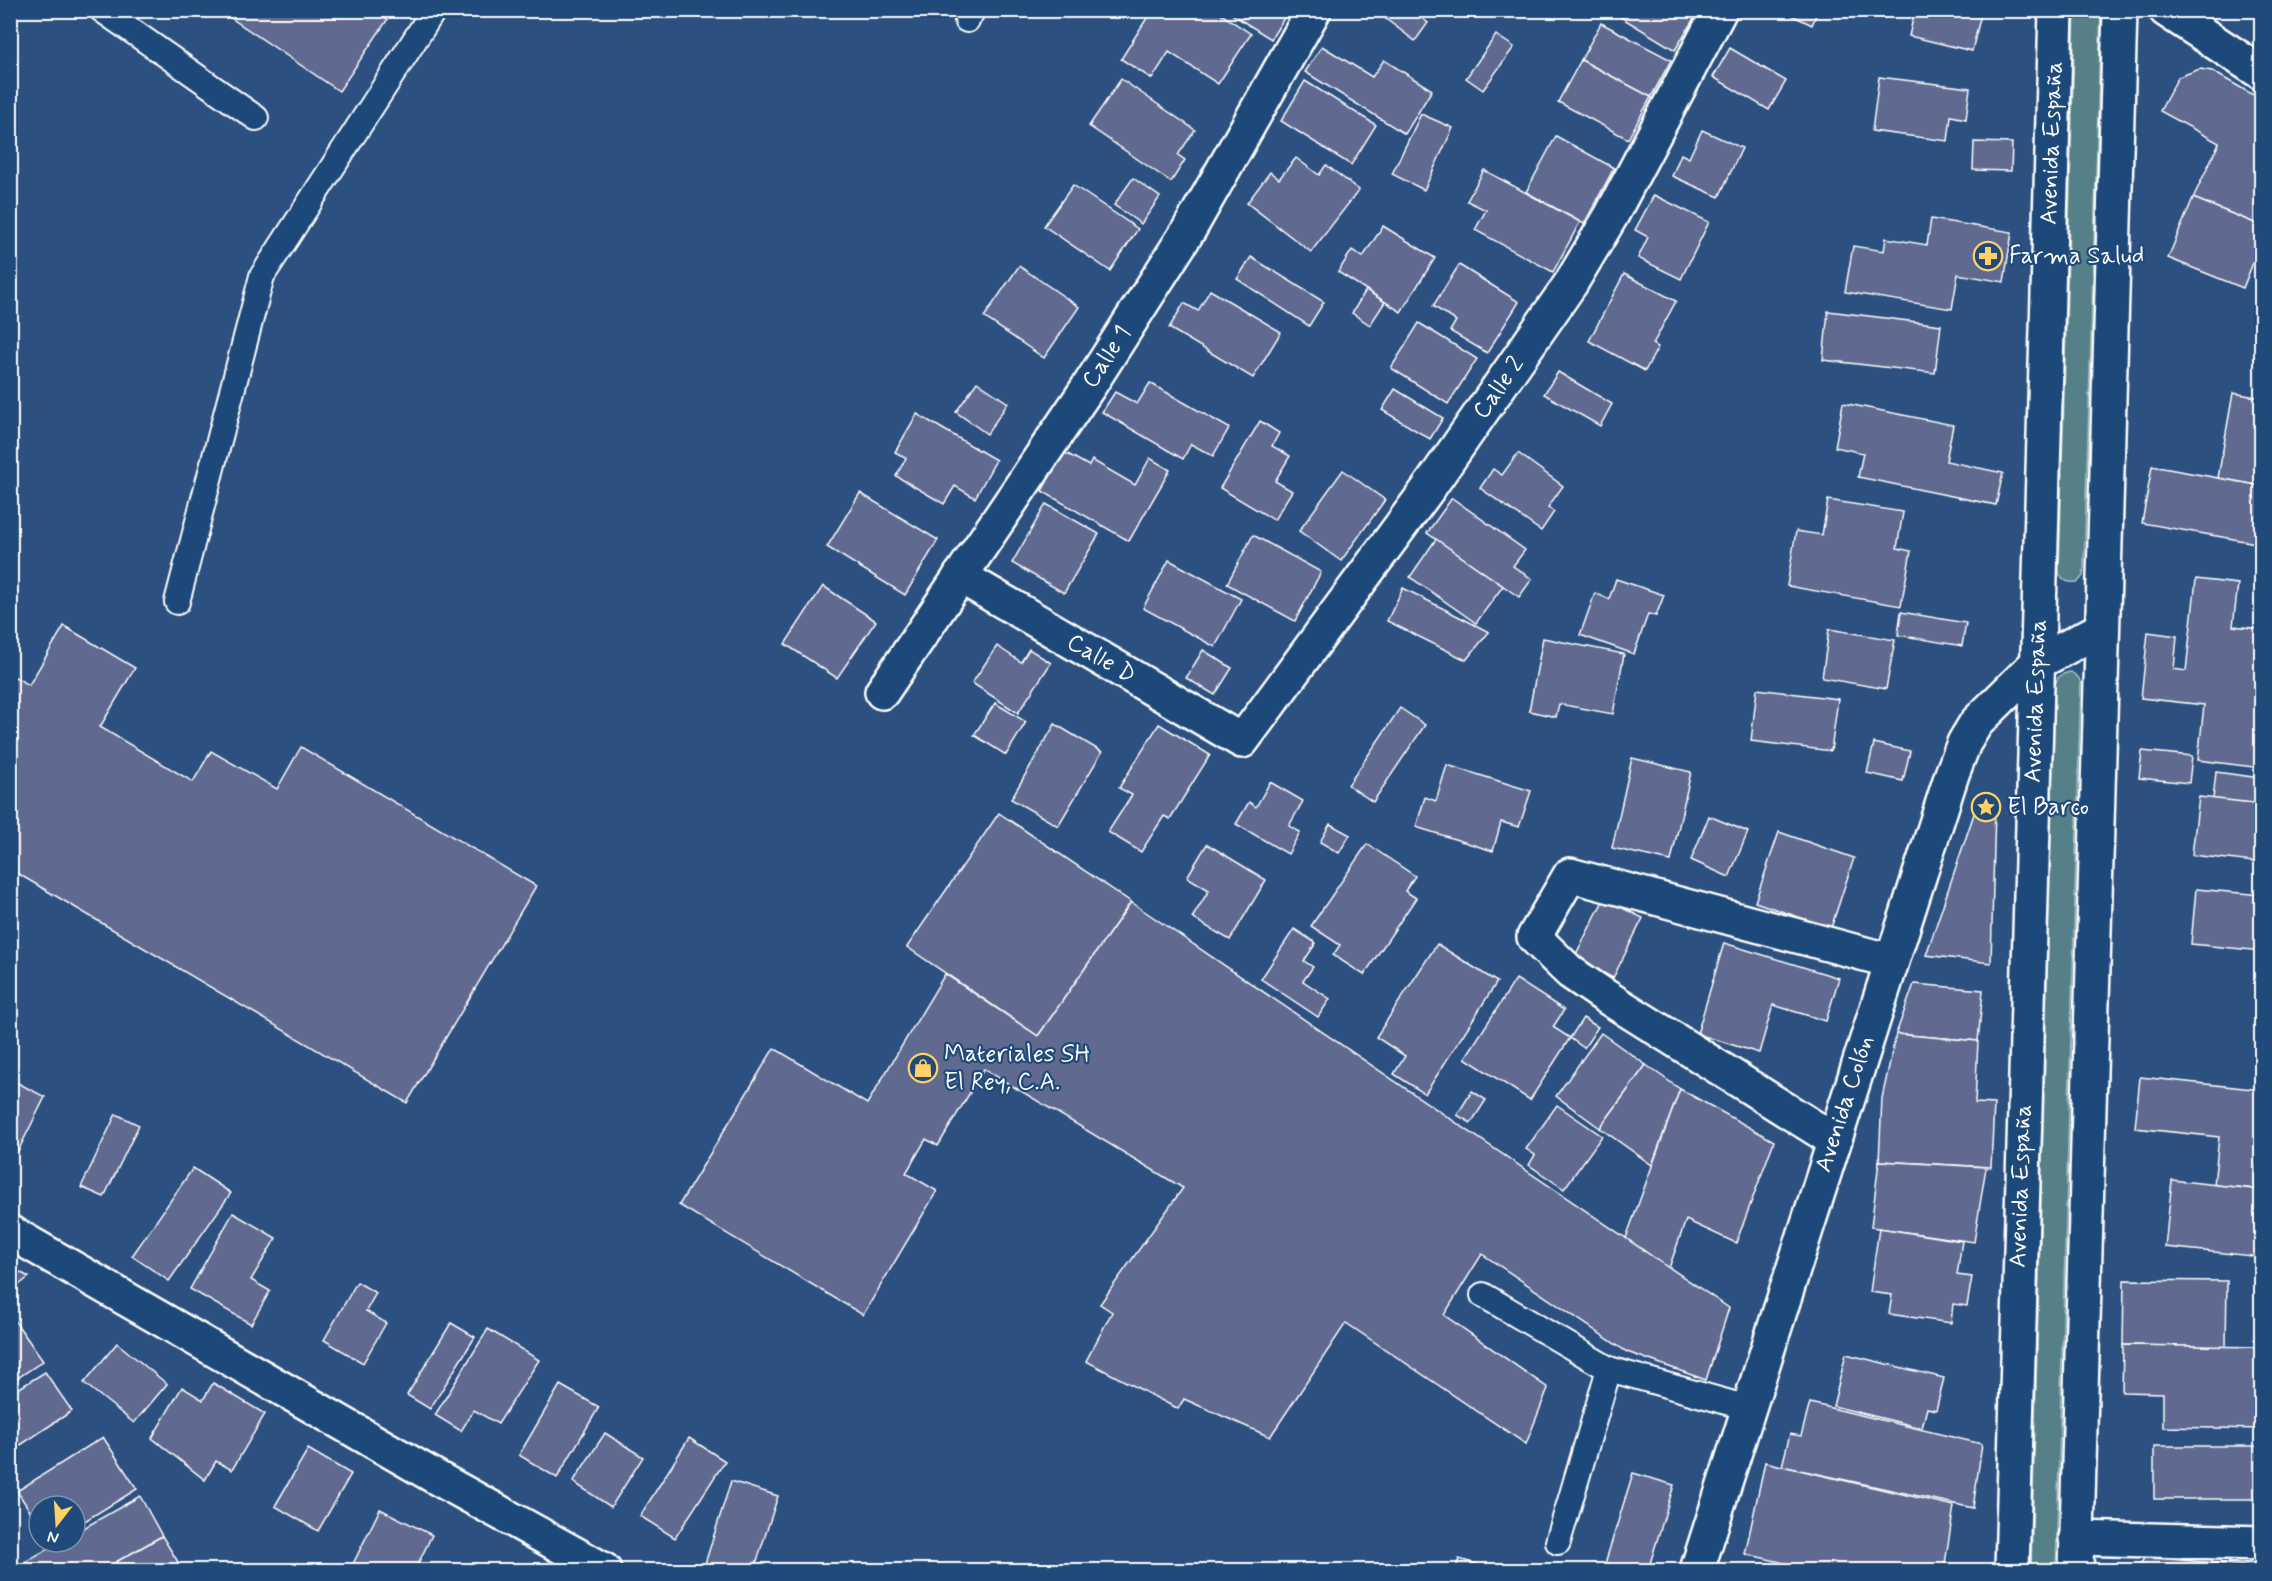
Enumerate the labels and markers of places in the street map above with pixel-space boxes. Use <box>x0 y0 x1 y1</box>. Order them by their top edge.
pharmacy icon: Farma Salud <box>1972 240 2004 272</box>
place label: Farma Salud <box>2009 241 2144 272</box>
place icon: El Barco <box>1970 791 2002 823</box>
place label: El Barco <box>2007 792 2089 823</box>
place label: Materiales SH El Rey, C.A. <box>944 1039 1090 1098</box>
shop icon: Materiales SH El Rey, C.A. <box>907 1052 939 1084</box>

